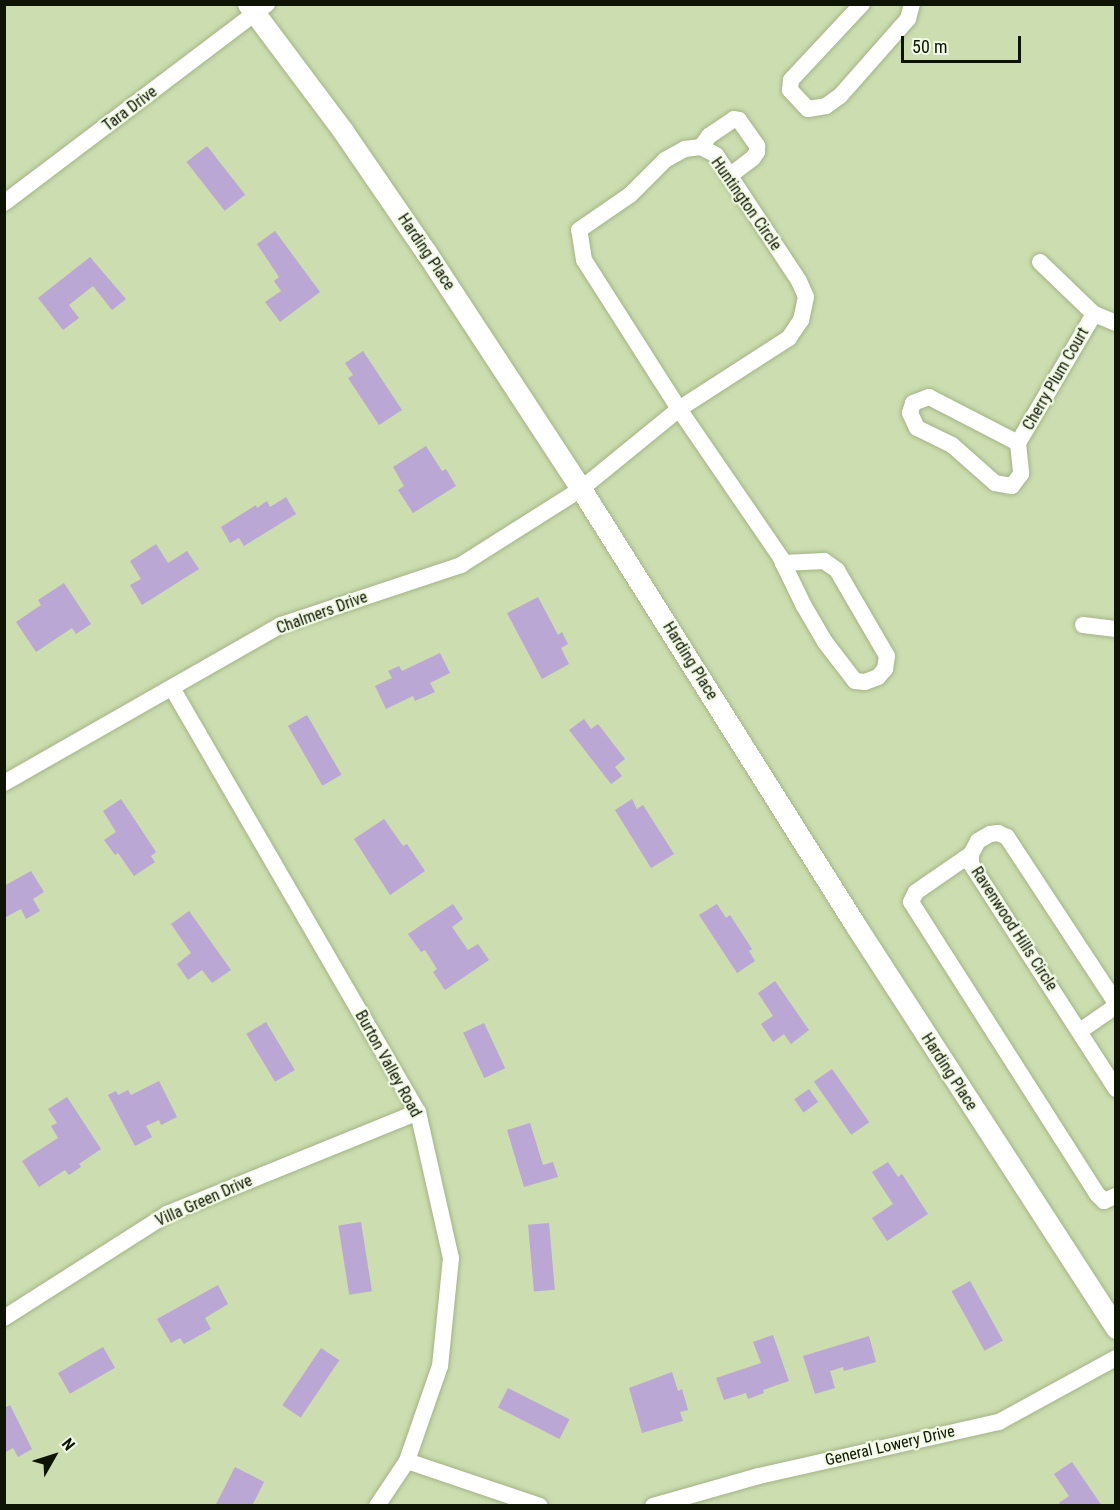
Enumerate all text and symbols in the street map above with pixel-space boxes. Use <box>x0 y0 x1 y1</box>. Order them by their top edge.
scale bar <box>904 24 1024 62</box>
text: 50 m <box>912 36 947 57</box>
street label: Tara Drive <box>99 82 161 136</box>
street label: Huntington Circle <box>707 154 785 254</box>
street label: Harding Place <box>393 210 459 294</box>
street label: Cherry Plum Court <box>1019 324 1093 434</box>
street label: Chalmers Drive <box>274 588 370 638</box>
street label: Harding Place <box>658 618 722 704</box>
street label: Ravenwood Hills Circle <box>967 863 1061 995</box>
street label: Burton Valley Road <box>351 1007 425 1121</box>
street label: Harding Place <box>917 1030 981 1114</box>
street label: Villa Green Drive <box>153 1171 255 1231</box>
street label: General Lowery Drive <box>823 1422 957 1470</box>
north arrow <box>24 1426 84 1486</box>
text: N <box>58 1435 79 1454</box>

